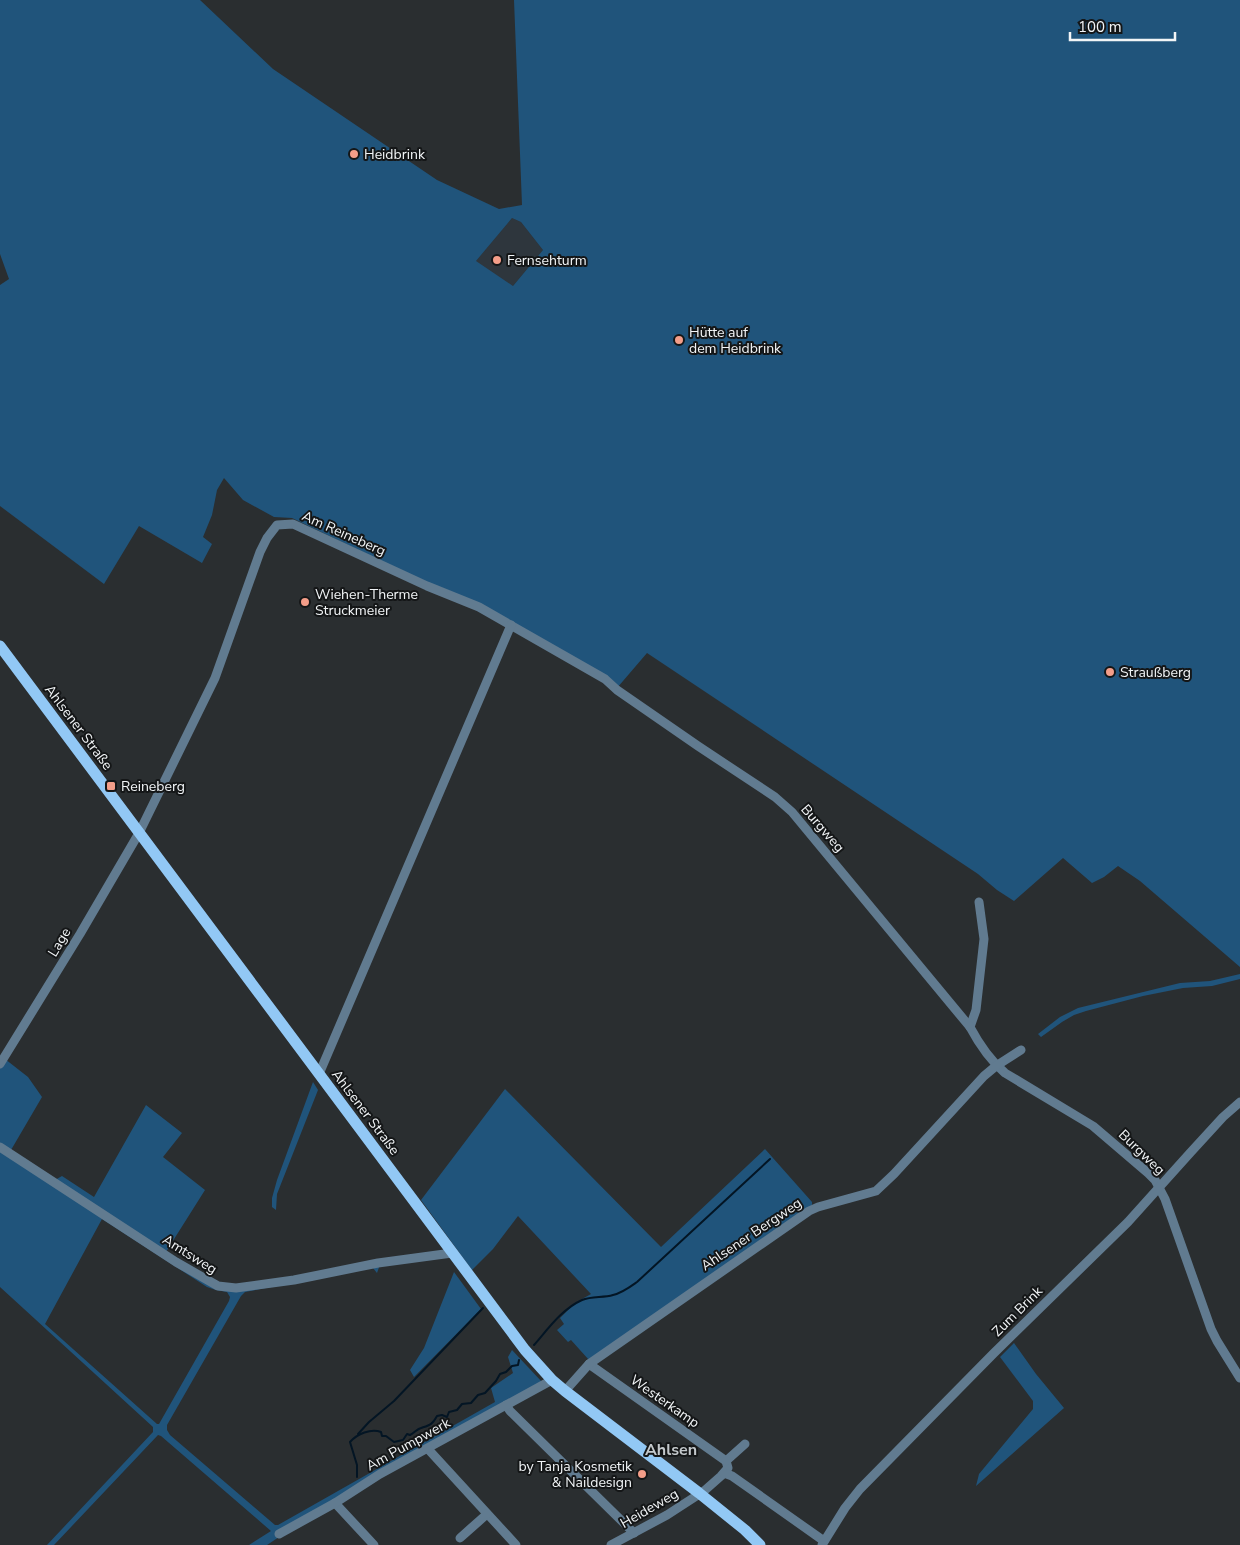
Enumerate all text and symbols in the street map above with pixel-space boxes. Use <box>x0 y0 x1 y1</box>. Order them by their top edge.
scale bar <box>1070 10 1175 42</box>
text: 100 m <box>1078 17 1122 37</box>
place label: Heidbrink <box>364 145 426 164</box>
marker: Heidbrink <box>348 148 360 160</box>
place label: Fernsehturm <box>507 251 587 270</box>
marker: Fernsehturm <box>491 254 503 266</box>
place label: Hütte auf dem Heidbrink <box>689 323 782 358</box>
marker: Hütte auf dem Heidbrink <box>673 334 685 346</box>
street label: Am Reineberg <box>299 507 389 560</box>
place label: Wiehen-Therme Struckmeier <box>315 585 418 620</box>
marker: Wiehen-Therme Struckmeier <box>299 596 311 608</box>
place label: Straußberg <box>1120 663 1191 682</box>
marker: Straußberg <box>1104 666 1116 678</box>
street label: Ahlsener Straße <box>40 681 117 774</box>
place label: Reineberg <box>121 777 185 796</box>
marker: Reineberg <box>105 780 117 792</box>
street label: Burgweg <box>796 800 849 856</box>
street label: Lage <box>43 924 75 960</box>
street label: Ahlsener Straße <box>327 1066 404 1159</box>
street label: Burgweg <box>1114 1125 1169 1179</box>
street label: Ahlsener Bergweg <box>697 1194 805 1275</box>
street label: Amtsweg <box>159 1230 221 1279</box>
street label: Zum Brink <box>988 1281 1047 1341</box>
street label: Westerkamp <box>626 1371 703 1432</box>
street label: Am Pumpwerk <box>363 1413 455 1475</box>
district label: Ahlsen <box>645 1439 697 1461</box>
place label: by Tanja Kosmetik & Naildesign <box>518 1457 633 1492</box>
marker: by Tanja Kosmetik & Naildesign <box>636 1468 648 1480</box>
street label: Heideweg <box>617 1484 682 1533</box>

